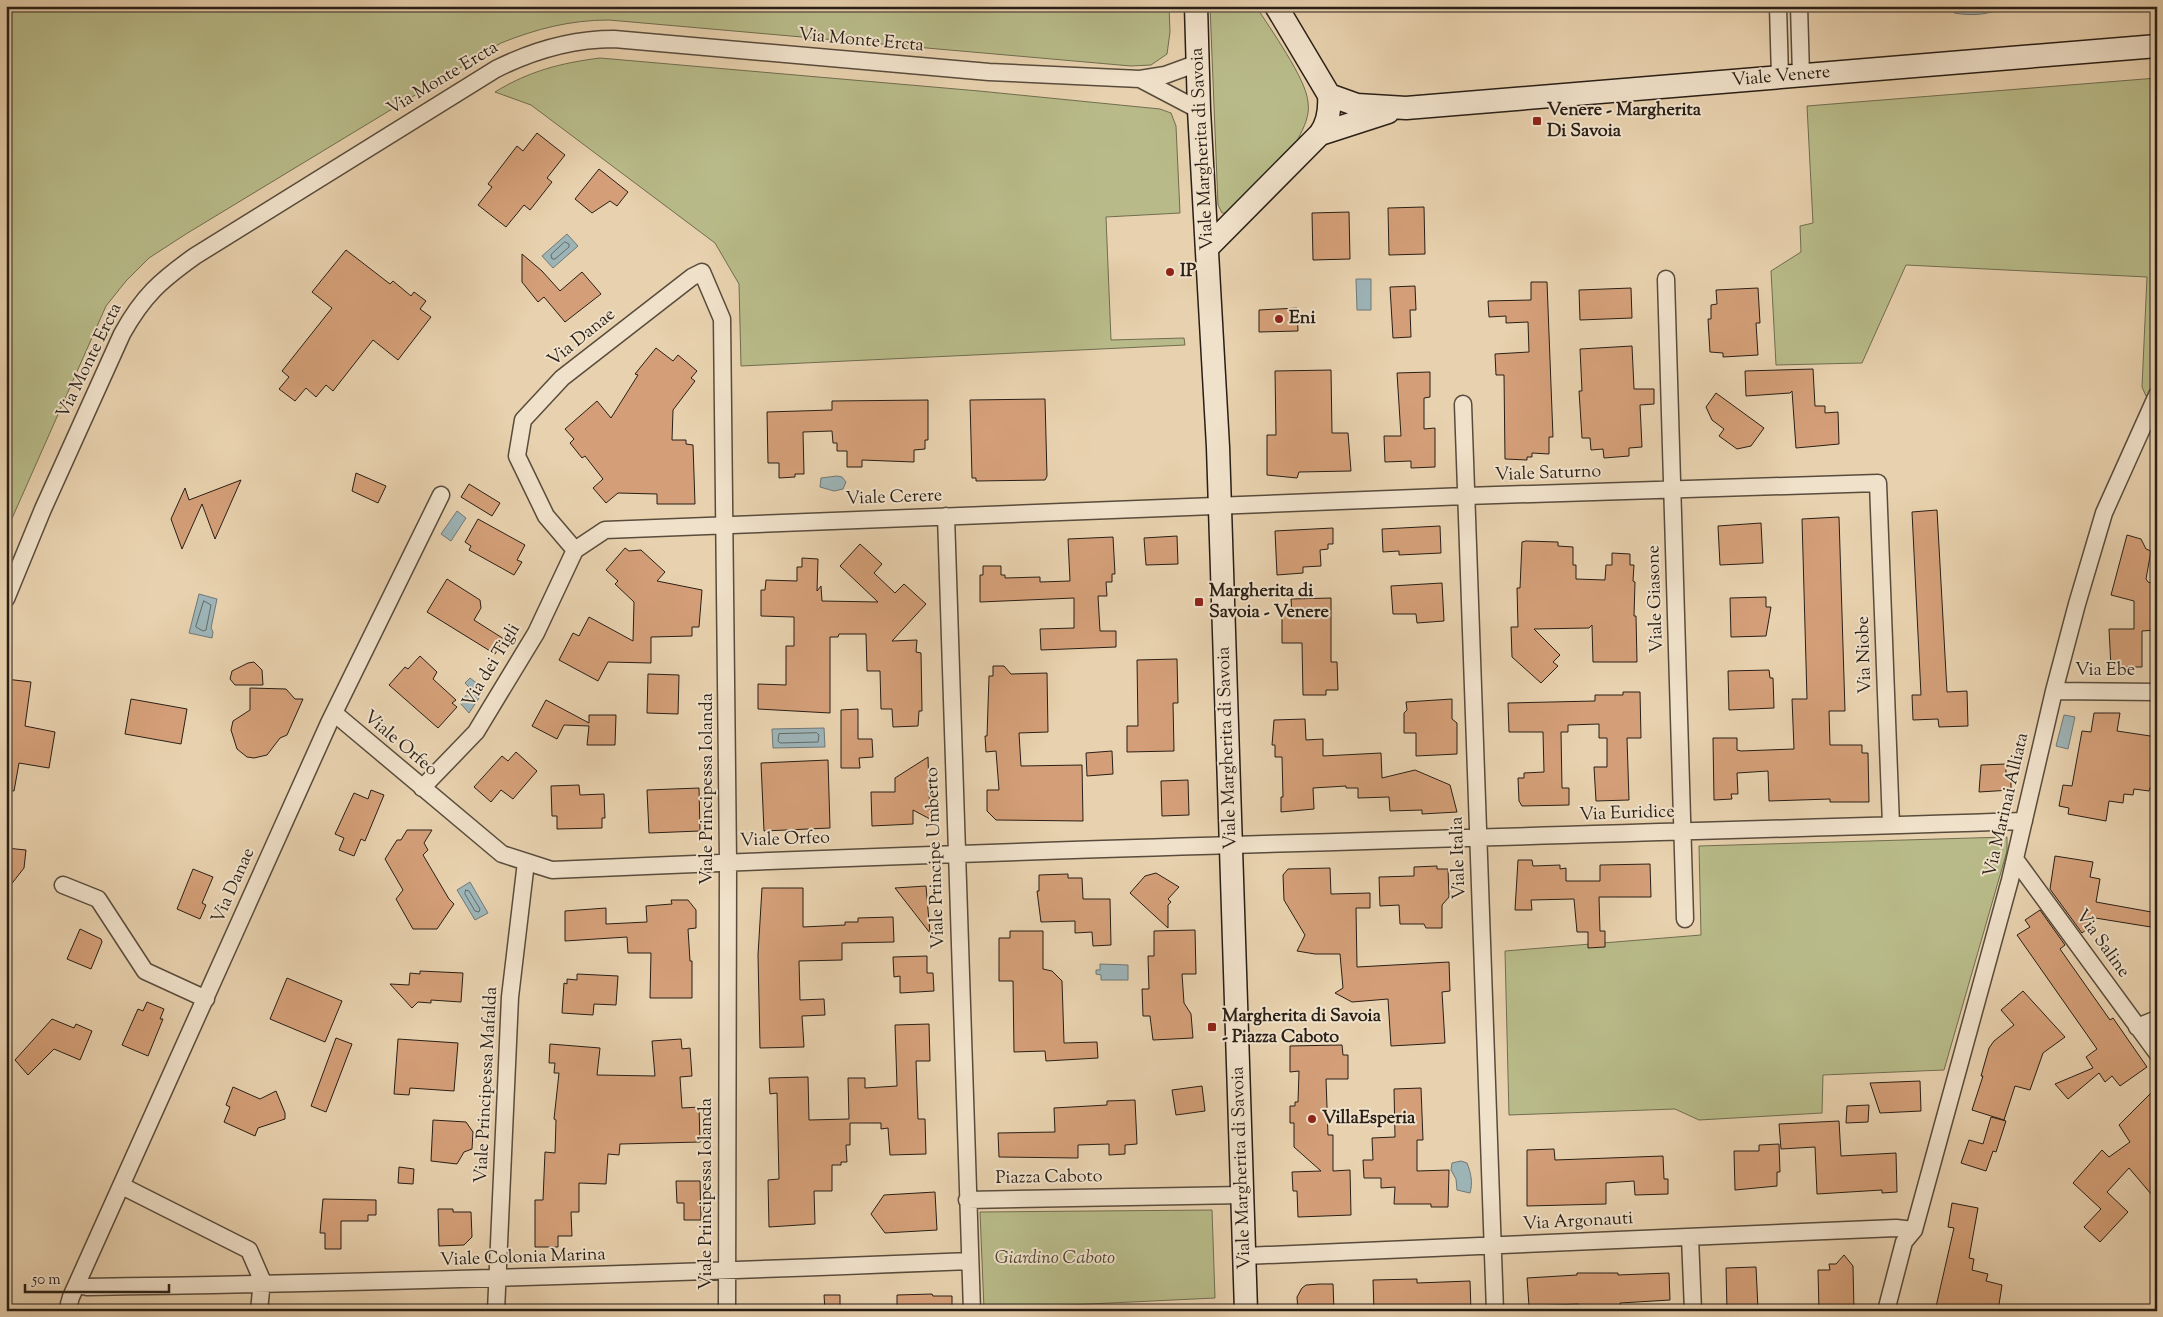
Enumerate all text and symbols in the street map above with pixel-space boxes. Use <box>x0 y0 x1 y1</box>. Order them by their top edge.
street label: Via Monte Ercta <box>797 23 925 59</box>
street label: Via Monte Ercta <box>382 35 504 123</box>
street label: Viale Margherita di Savoia <box>1185 47 1221 251</box>
street label: Viale Venere <box>1731 60 1831 94</box>
place label: Venere - Margherita Di Savoia <box>1547 98 1702 145</box>
marker: Venere - Margherita Di Savoia <box>1531 115 1543 127</box>
place label: IP <box>1180 259 1196 285</box>
marker: IP <box>1164 266 1176 278</box>
street label: Via Monte Ercta <box>51 299 129 423</box>
street label: Via Danae <box>543 303 621 373</box>
place label: Eni <box>1289 306 1317 332</box>
marker: Eni <box>1273 313 1285 325</box>
street label: Viale Saturno <box>1494 459 1602 489</box>
street label: Viale Cerere <box>845 483 943 513</box>
street label: Viale Giasone <box>1641 545 1671 653</box>
place label: Margherita di Savoia - Venere <box>1209 579 1329 626</box>
marker: Margherita di Savoia - Venere <box>1193 596 1205 608</box>
street label: Via Niobe <box>1851 616 1879 694</box>
street label: Via dei Tigli <box>457 619 527 713</box>
street label: Viale Margherita di Savoia <box>1211 646 1245 850</box>
street label: Via Ebe <box>2075 658 2135 684</box>
street label: Viale Principessa Iolanda <box>695 693 721 885</box>
street label: Viale Orfeo <box>357 705 443 783</box>
street label: Via Marinai Alliata <box>1978 730 2036 880</box>
street label: Viale Principe Umberto <box>920 767 952 949</box>
street label: Via Euridice <box>1579 799 1675 829</box>
street label: Viale Italia <box>1445 816 1473 900</box>
street label: Viale Orfeo <box>740 825 831 855</box>
street label: Via Danae <box>206 844 262 928</box>
street label: Via Saline <box>2068 905 2136 983</box>
street label: Viale Principessa Mafalda <box>469 986 505 1184</box>
place label: Margherita di Savoia - Piazza Caboto <box>1222 1004 1382 1051</box>
marker: Margherita di Savoia - Piazza Caboto <box>1206 1021 1218 1033</box>
street label: Viale Margherita di Savoia <box>1225 1066 1259 1270</box>
street label: Viale Principessa Iolanda <box>694 1098 720 1290</box>
place label: VillaEsperia <box>1322 1106 1416 1132</box>
marker: VillaEsperia <box>1306 1113 1318 1125</box>
street label: Piazza Caboto <box>995 1164 1103 1192</box>
street label: Via Argonauti <box>1522 1206 1634 1238</box>
street label: Viale Colonia Marina <box>440 1242 606 1274</box>
park label: Giardino Caboto <box>995 1246 1115 1272</box>
scale bar <box>25 1262 169 1294</box>
text: 50 m <box>31 1270 61 1291</box>

